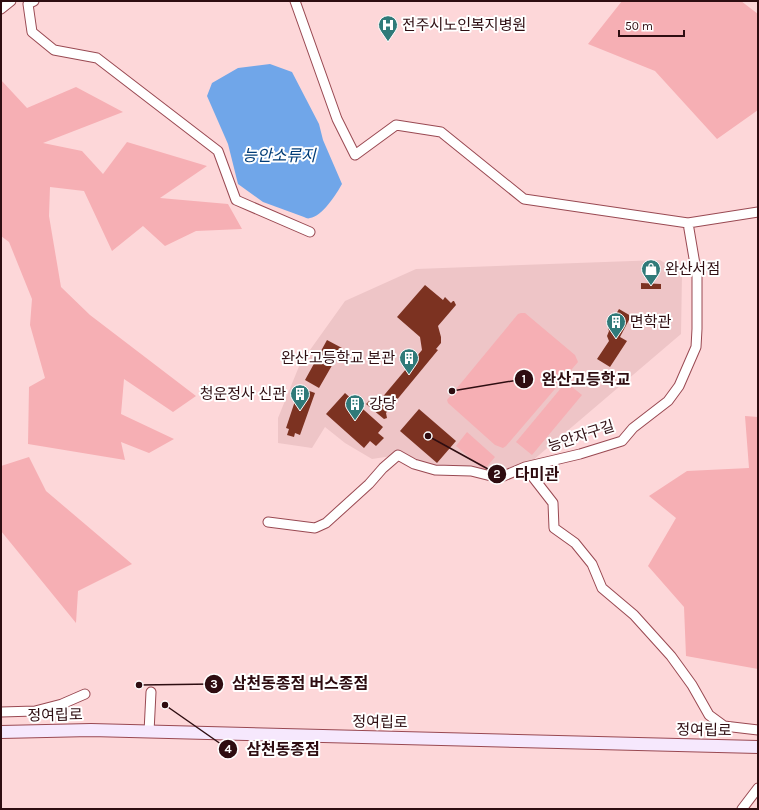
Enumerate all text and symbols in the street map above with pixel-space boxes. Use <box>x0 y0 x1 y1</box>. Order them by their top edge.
scale bar <box>619 12 684 38</box>
hospital icon: 전주시노인복지병원 <box>377 14 399 42</box>
place label: 전주시노인복지병원 <box>402 16 526 34</box>
text: 50 m <box>625 19 653 33</box>
water label: 능안소류지 <box>242 146 317 165</box>
shop icon: 완산서점 <box>640 258 662 286</box>
place label: 완산서점 <box>665 260 720 278</box>
building icon: 면학관 <box>605 311 627 339</box>
place label: 면학관 <box>630 313 672 331</box>
building icon: 완산고등학교 본관 <box>398 347 420 375</box>
place label: 완산고등학교 본관 <box>281 349 395 367</box>
callout: 완산고등학교 <box>514 365 638 393</box>
text: 완산고등학교 <box>542 370 630 389</box>
text: 1 <box>522 372 526 386</box>
building icon: 청운정사 신관 <box>289 383 311 411</box>
place label: 청운정사 신관 <box>200 385 286 403</box>
building icon: 강당 <box>344 393 366 421</box>
place label: 강당 <box>369 395 397 413</box>
street label: 능안자구길 <box>545 417 617 455</box>
callout: 다미관 <box>487 460 567 488</box>
text: 다미관 <box>515 465 559 484</box>
text: 2 <box>493 467 501 481</box>
callout: 삼천동종점 버스종점 <box>204 670 377 698</box>
text: 삼천동종점 버스종점 <box>232 674 368 693</box>
text: 3 <box>210 677 218 691</box>
street label: 정여립로 <box>27 706 83 724</box>
street label: 정여립로 <box>352 713 408 731</box>
street label: 정여립로 <box>676 721 732 739</box>
callout: 삼천동종점 <box>218 735 328 763</box>
text: 삼천동종점 <box>246 740 320 759</box>
text: 4 <box>224 742 232 756</box>

